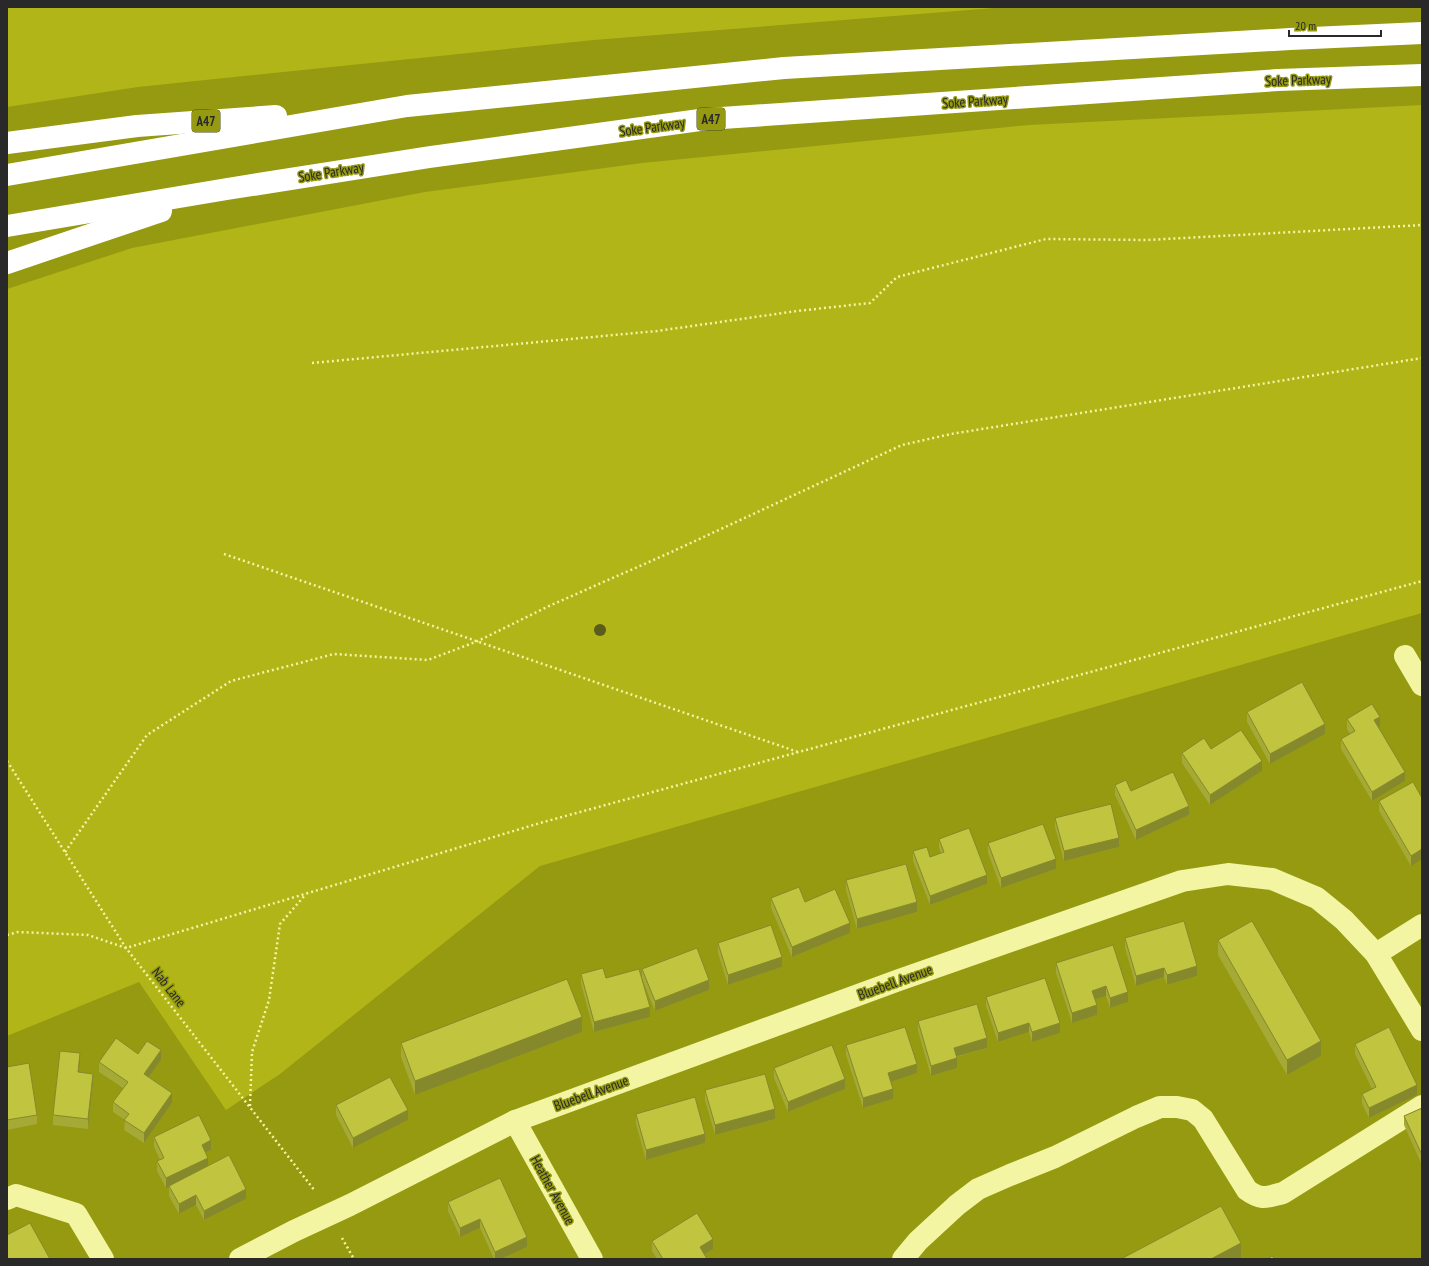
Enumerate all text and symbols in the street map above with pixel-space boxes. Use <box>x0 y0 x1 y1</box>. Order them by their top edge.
scale bar <box>1289 12 1381 38</box>
text: 20 m <box>1295 18 1316 33</box>
street label: Soke Parkway <box>1265 70 1332 90</box>
street label: Soke Parkway <box>941 90 1009 112</box>
road number: A47 <box>697 108 725 130</box>
road number: A47 <box>192 110 220 132</box>
street label: Soke Parkway <box>618 113 687 141</box>
street label: Soke Parkway <box>297 158 366 186</box>
street label: Bluebell Avenue <box>855 960 935 1004</box>
street label: Nab Lane <box>148 964 190 1011</box>
street label: Bluebell Avenue <box>551 1071 631 1115</box>
street label: Heather Avenue <box>527 1152 580 1228</box>

